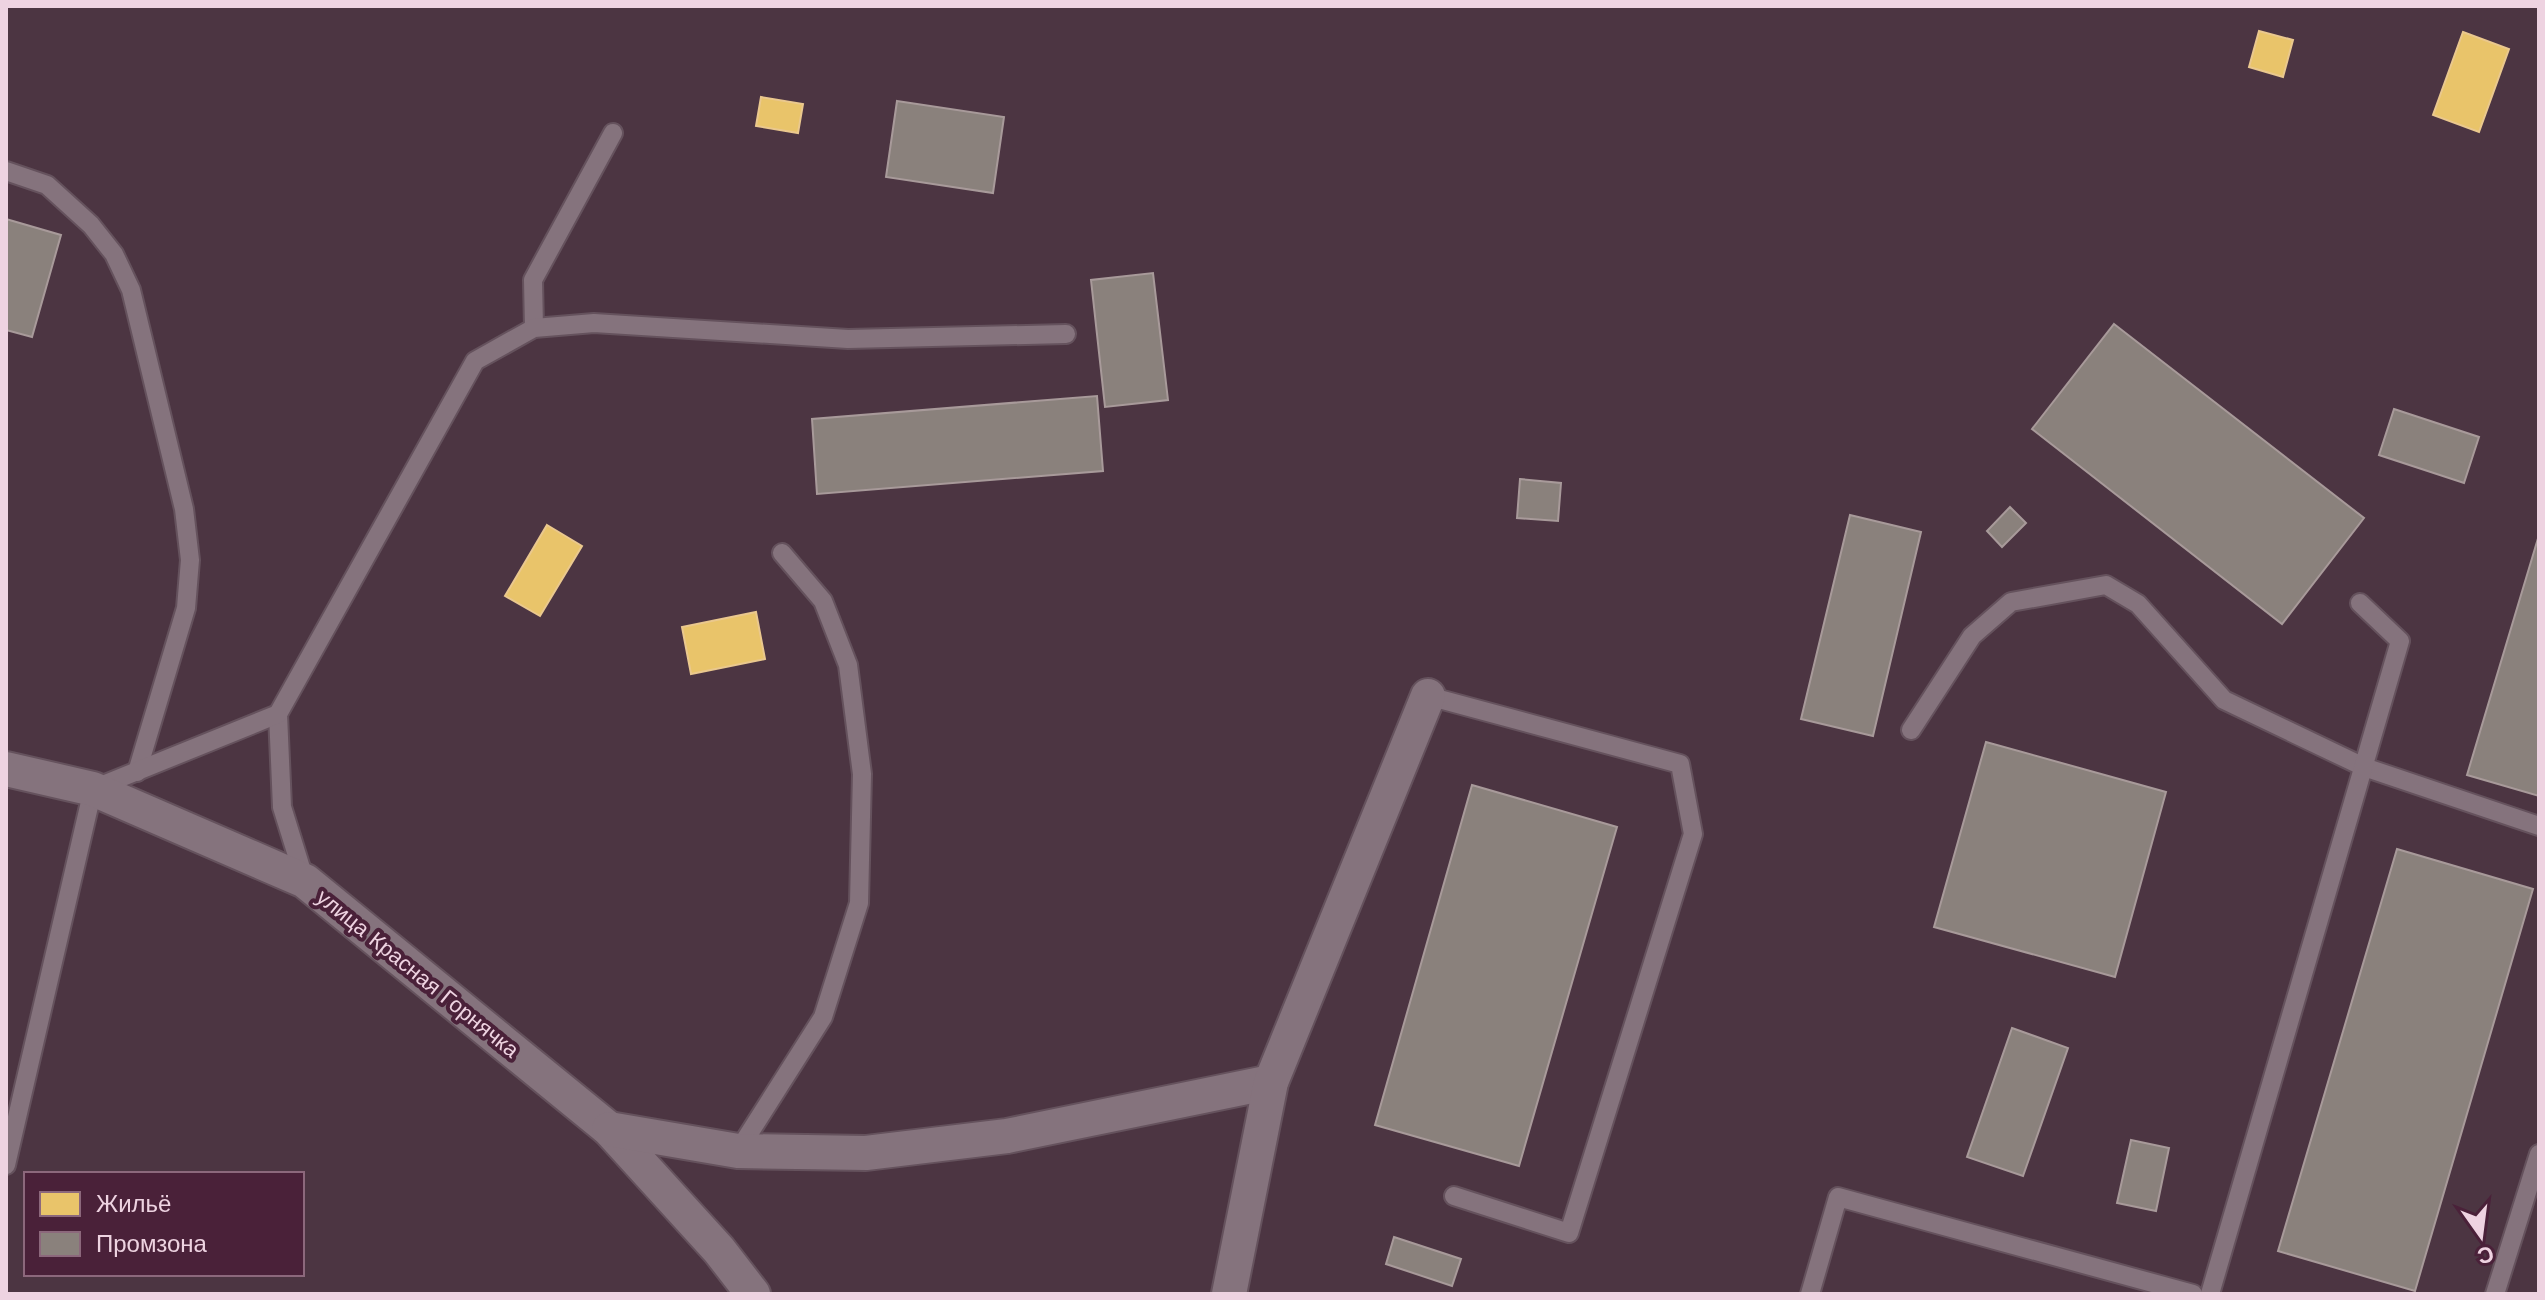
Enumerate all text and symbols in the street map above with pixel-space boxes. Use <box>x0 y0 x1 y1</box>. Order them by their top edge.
street label: улица Красная Горнячка <box>312 884 524 1063</box>
legend <box>24 1172 304 1276</box>
text: Жильё <box>96 1190 171 1218</box>
north arrow <box>2441 1196 2521 1276</box>
text: Промзона <box>96 1230 208 1258</box>
text: С <box>2475 1241 2496 1269</box>

